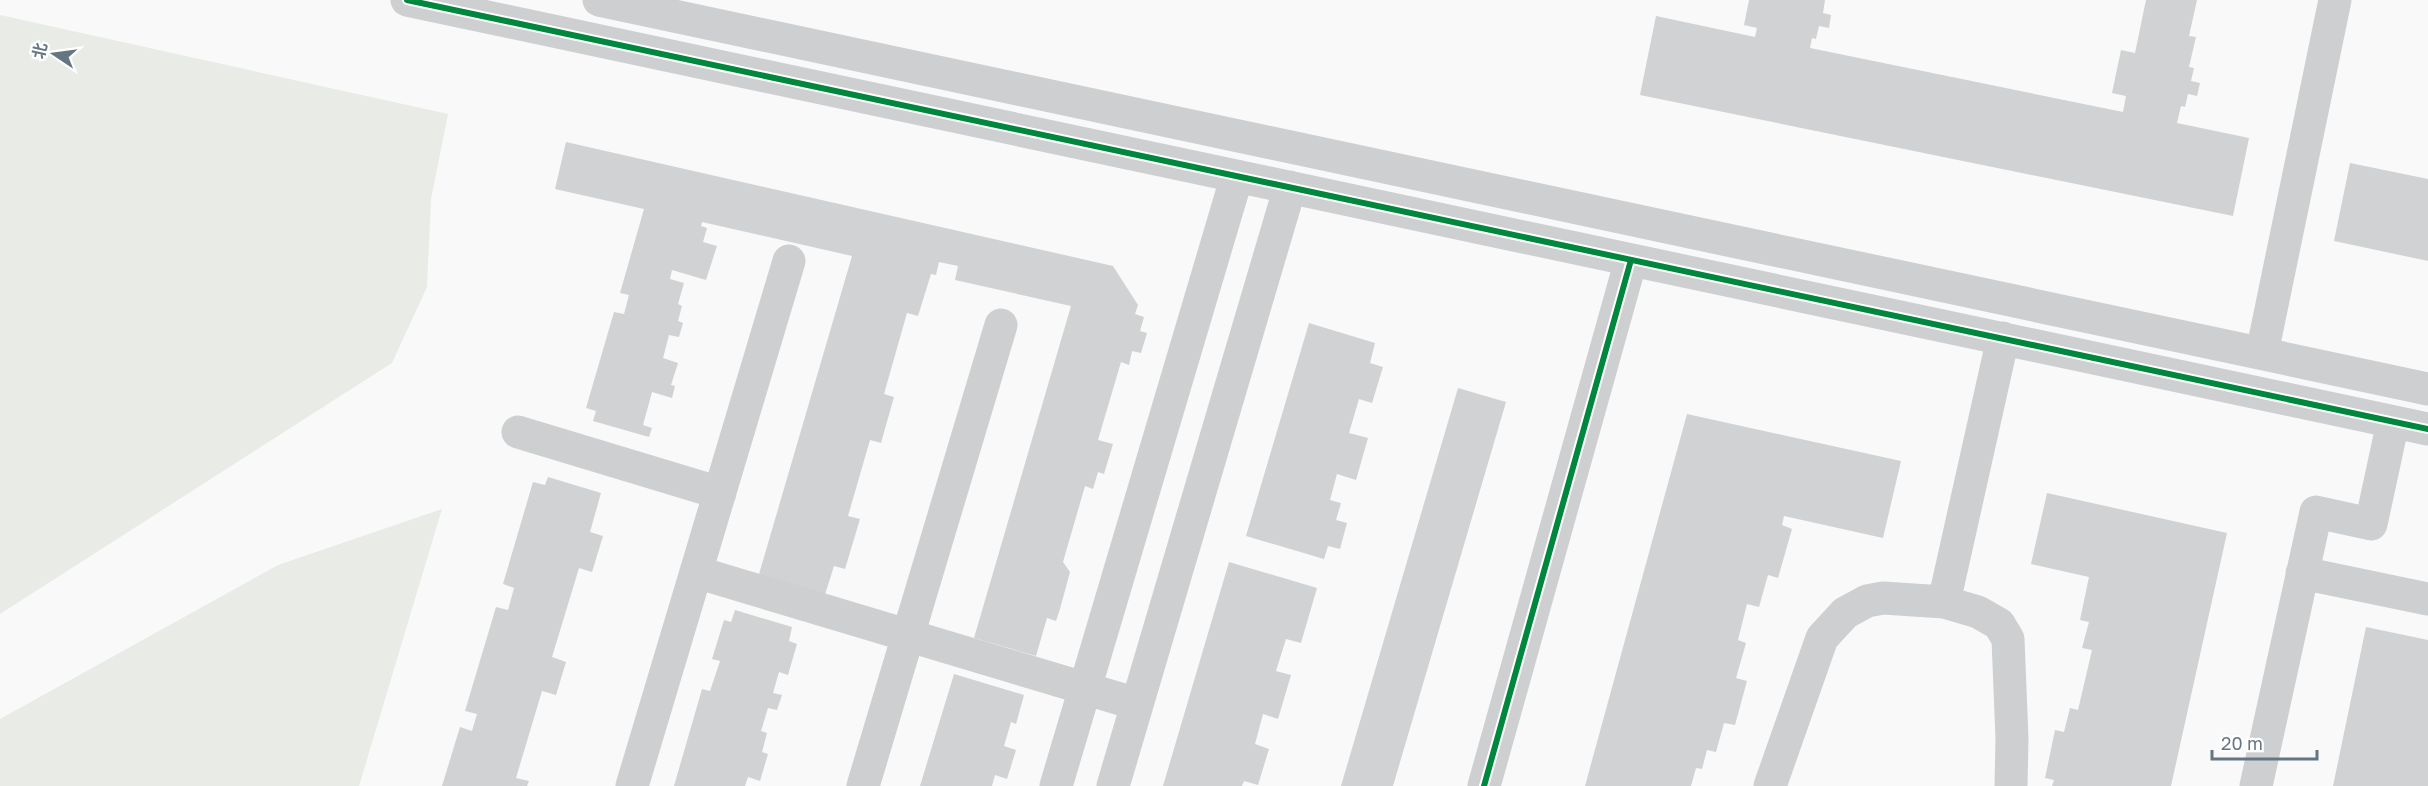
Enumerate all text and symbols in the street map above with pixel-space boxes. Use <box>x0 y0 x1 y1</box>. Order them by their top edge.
north arrow <box>24 24 84 84</box>
text: 北 <box>28 41 51 61</box>
scale bar <box>2212 723 2317 761</box>
text: 20 m <box>2221 732 2263 754</box>

